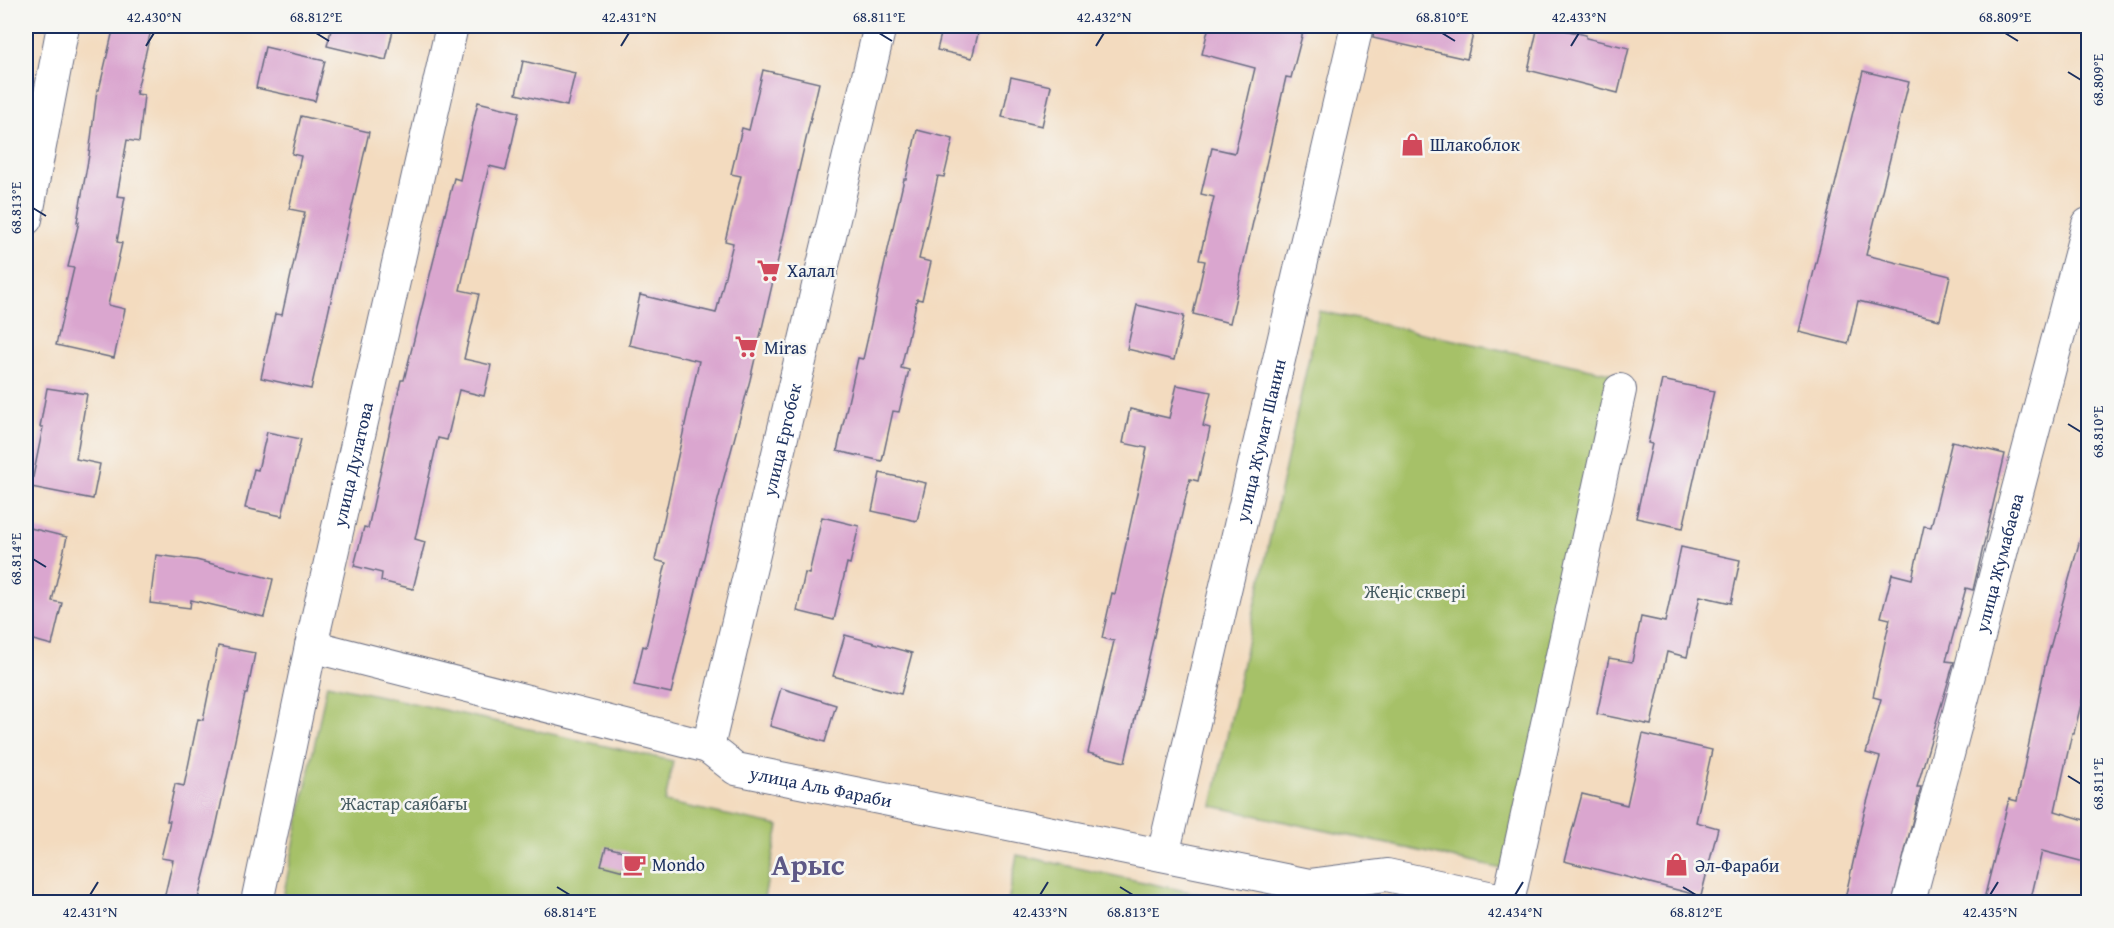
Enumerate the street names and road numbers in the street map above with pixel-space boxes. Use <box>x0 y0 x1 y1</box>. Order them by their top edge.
street label: улица Жумат Шанин <box>1228 356 1292 526</box>
street label: улица Ергобек <box>755 380 808 500</box>
street label: улица Дулатова <box>325 399 380 530</box>
street label: улица Жумабаева <box>1967 490 2030 636</box>
street label: улица Аль Фараби <box>747 758 895 814</box>

